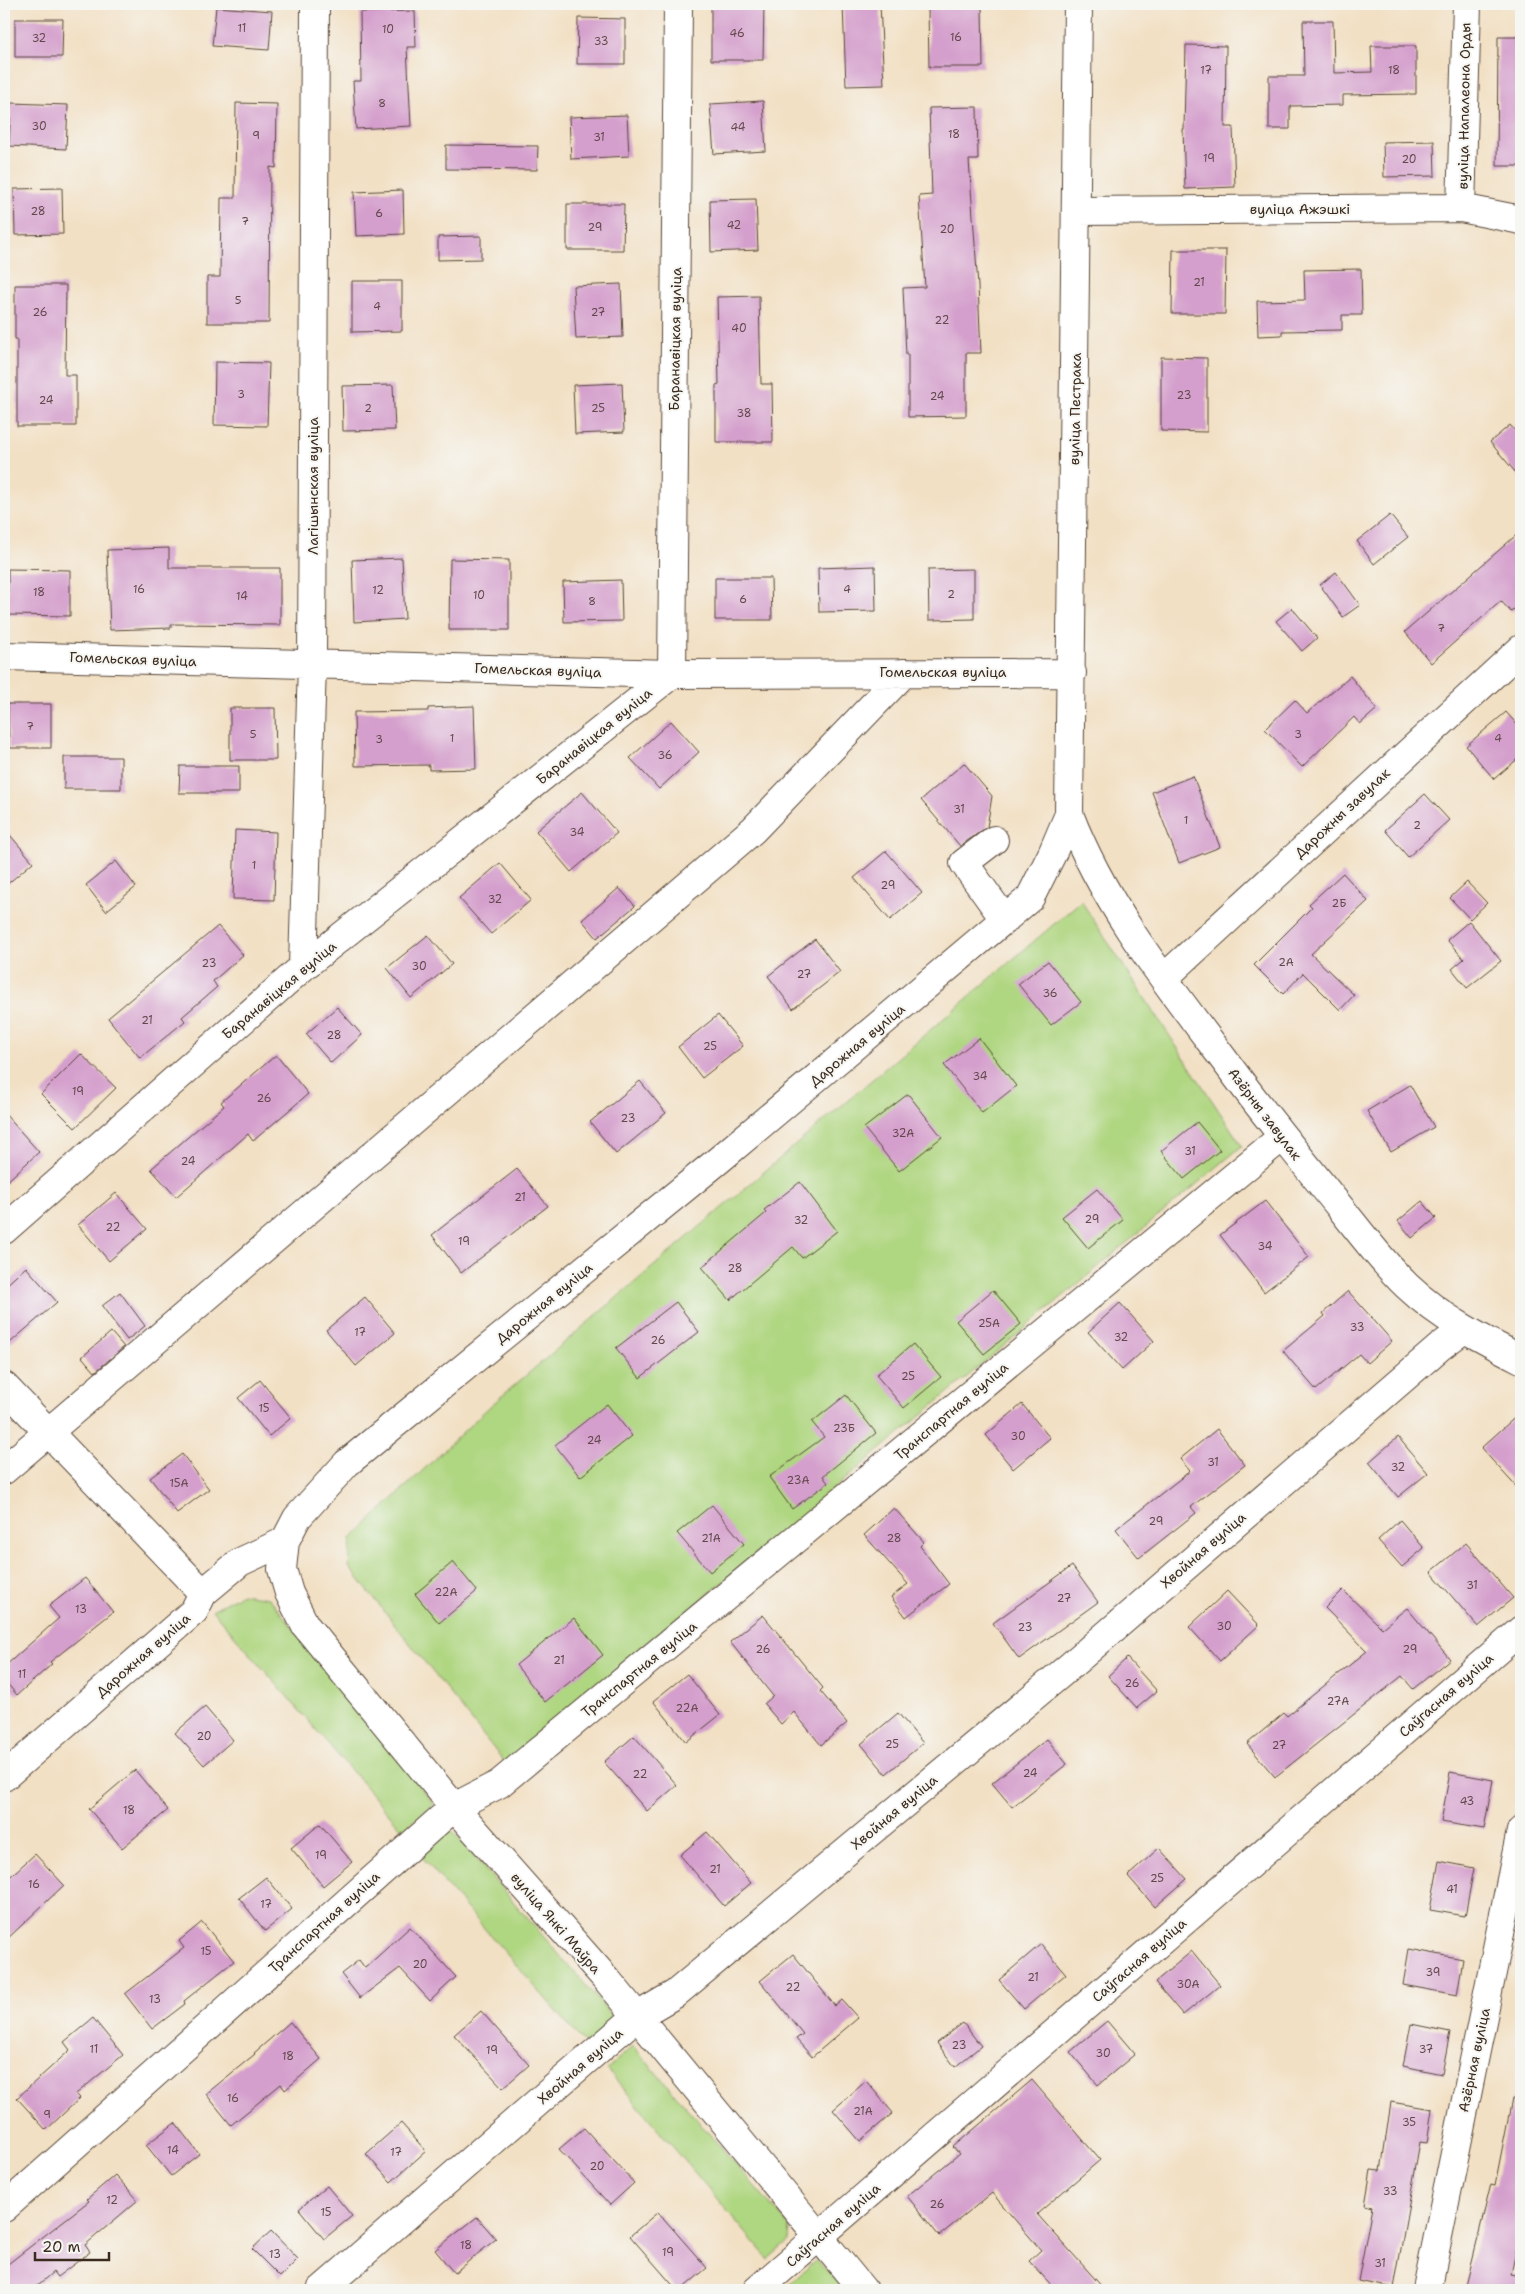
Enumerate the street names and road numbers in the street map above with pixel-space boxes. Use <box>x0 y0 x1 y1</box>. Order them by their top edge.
street label: вуліца Напалеона Орды <box>1454 22 1474 190</box>
street label: вуліца Ажэшкі <box>1250 200 1350 218</box>
street label: Баранавіцкая вуліца <box>665 267 685 411</box>
street label: вуліца Пестрака <box>1065 352 1085 465</box>
street label: Лагішынская вуліца <box>304 417 322 555</box>
street label: Гомельская вуліца <box>69 648 197 670</box>
street label: Гомельская вуліца <box>474 659 602 681</box>
street label: Гомельская вуліца <box>879 663 1007 681</box>
street label: Баранавіцкая вуліца <box>532 684 656 788</box>
street label: Дарожны завулак <box>1290 764 1394 862</box>
street label: Баранавіцкая вуліца <box>218 937 340 1043</box>
street label: Дарожная вуліца <box>805 999 909 1090</box>
street label: Азёрны завулак <box>1224 1064 1306 1164</box>
street label: Дарожная вуліца <box>492 1258 596 1348</box>
street label: Транспартная вуліца <box>890 1358 1012 1464</box>
street label: Хвойная вуліца <box>1157 1508 1250 1592</box>
street label: Дарожная вуліца <box>92 1609 194 1701</box>
street label: Транспартная вуліца <box>577 1617 701 1721</box>
street label: Саўгасная вуліца <box>1395 1649 1497 1741</box>
street label: Хвойная вуліца <box>847 1770 941 1853</box>
street label: Транспартная вуліца <box>265 1867 384 1977</box>
street label: вуліца Янкі Маўра <box>507 1869 605 1978</box>
street label: Саўгасная вуліца <box>1088 1914 1190 2006</box>
street label: Азёрная вуліца <box>1454 2006 1494 2114</box>
street label: Хвойная вуліца <box>534 2024 627 2108</box>
street label: Саўгасная вуліца <box>782 2179 884 2271</box>

